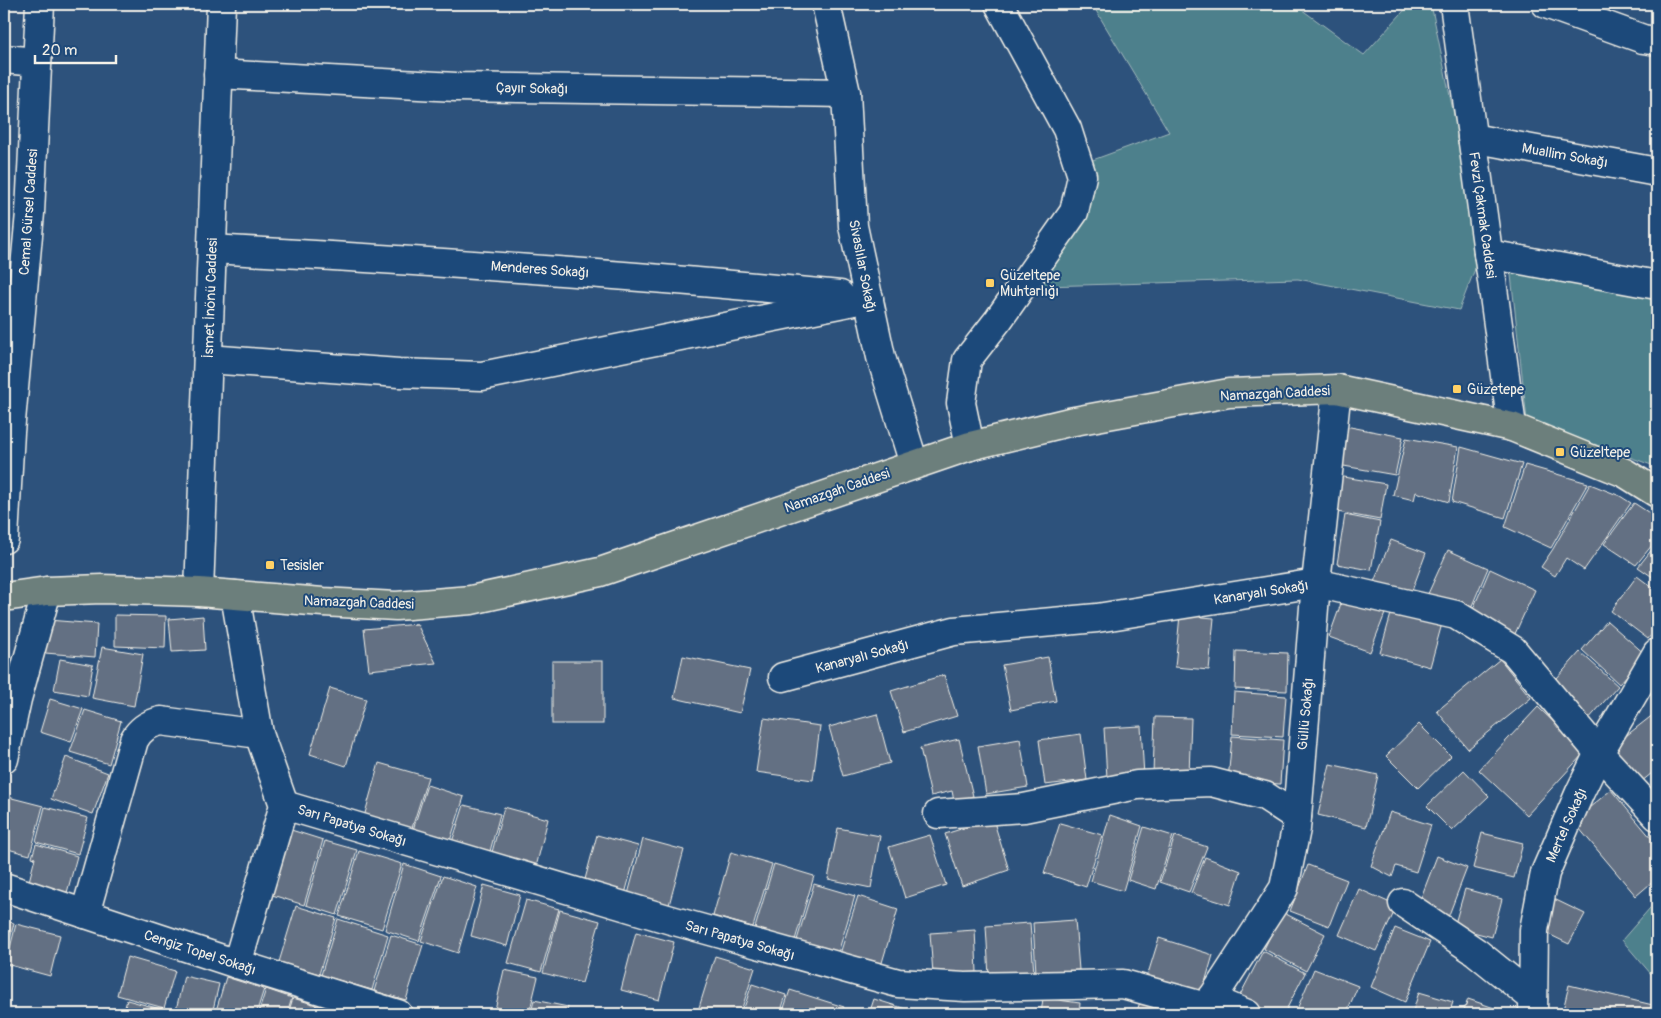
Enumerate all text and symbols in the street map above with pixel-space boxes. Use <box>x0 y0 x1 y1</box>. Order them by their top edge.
scale bar <box>35 32 116 64</box>
text: 20 m <box>42 41 77 60</box>
street label: Çayır Sokağı <box>496 79 568 98</box>
street label: Muallim Sokağı <box>1521 140 1609 171</box>
street label: Cemal Gürsel Caddesi <box>16 148 41 276</box>
street label: Fevzi Çakmak Caddesi <box>1465 151 1500 280</box>
street label: Sivaslılar Sokağı <box>845 218 880 314</box>
street label: İsmet İnönü Caddesi <box>200 237 221 359</box>
street label: Menderes Sokağı <box>490 258 590 281</box>
place label: Güzeltepe Muhtarlığı <box>1000 267 1060 300</box>
marker: Güzeltepe Muhtarlığı <box>984 277 996 289</box>
place label: Güzetepe <box>1467 381 1524 398</box>
street label: Namazgah Caddesi <box>1220 382 1331 405</box>
marker: Güzetepe <box>1451 383 1463 395</box>
place label: Güzeltepe <box>1570 444 1630 461</box>
marker: Güzeltepe <box>1554 446 1566 458</box>
street label: Namazgah Caddesi <box>782 464 892 516</box>
place label: Tesisler <box>280 557 324 574</box>
marker: Tesisler <box>264 559 276 571</box>
street label: Kanaryalı Sokağı <box>1212 577 1310 608</box>
street label: Namazgah Caddesi <box>304 592 415 613</box>
street label: Kanaryalı Sokağı <box>814 636 911 677</box>
street label: Güllü Sokağı <box>1294 677 1317 751</box>
street label: Mertel Sokağı <box>1542 785 1590 865</box>
street label: Sarı Papatya Sokağı <box>295 801 408 850</box>
street label: Sarı Papatya Sokağı <box>683 917 797 964</box>
street label: Cengiz Topel Sokağı <box>142 926 258 979</box>

